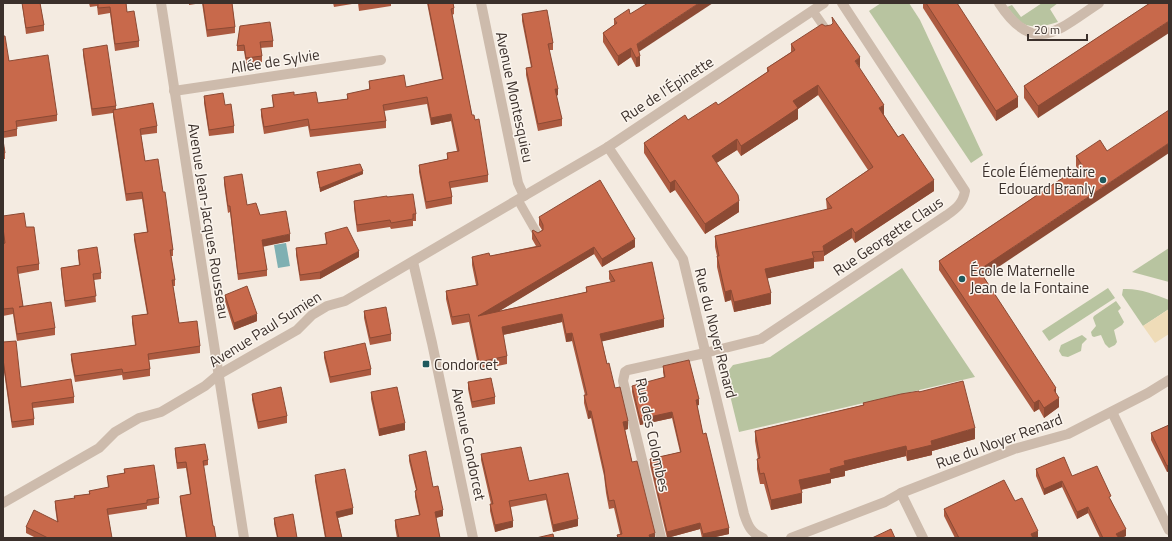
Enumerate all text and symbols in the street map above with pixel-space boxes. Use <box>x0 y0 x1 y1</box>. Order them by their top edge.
scale bar <box>1028 16 1087 42</box>
text: 20 m <box>1034 20 1060 39</box>
street label: Avenue Montesquieu <box>490 29 540 165</box>
street label: Allée de Sylvie <box>229 43 321 79</box>
street label: Rue de l'Épinette <box>616 50 718 128</box>
street label: Avenue Jean-Jacques Rousseau <box>182 122 236 320</box>
place label: École Élémentaire Edouard Branly <box>982 160 1095 200</box>
marker: École Élémentaire Edouard Branly <box>1098 175 1108 185</box>
street label: Rue Georgette Claus <box>828 191 948 281</box>
place label: École Maternelle Jean de la Fontaine <box>970 259 1089 299</box>
street label: Rue du Noyer Renard <box>689 265 743 401</box>
marker: École Maternelle Jean de la Fontaine <box>957 274 967 284</box>
street label: Avenue Paul Sumien <box>204 285 326 373</box>
place label: Condorcet <box>434 353 499 376</box>
marker: Condorcet <box>421 359 431 369</box>
street label: Rue des Colombes <box>630 376 676 494</box>
street label: Avenue Condorcet <box>446 386 492 503</box>
street label: Rue du Noyer Renard <box>932 407 1066 475</box>

